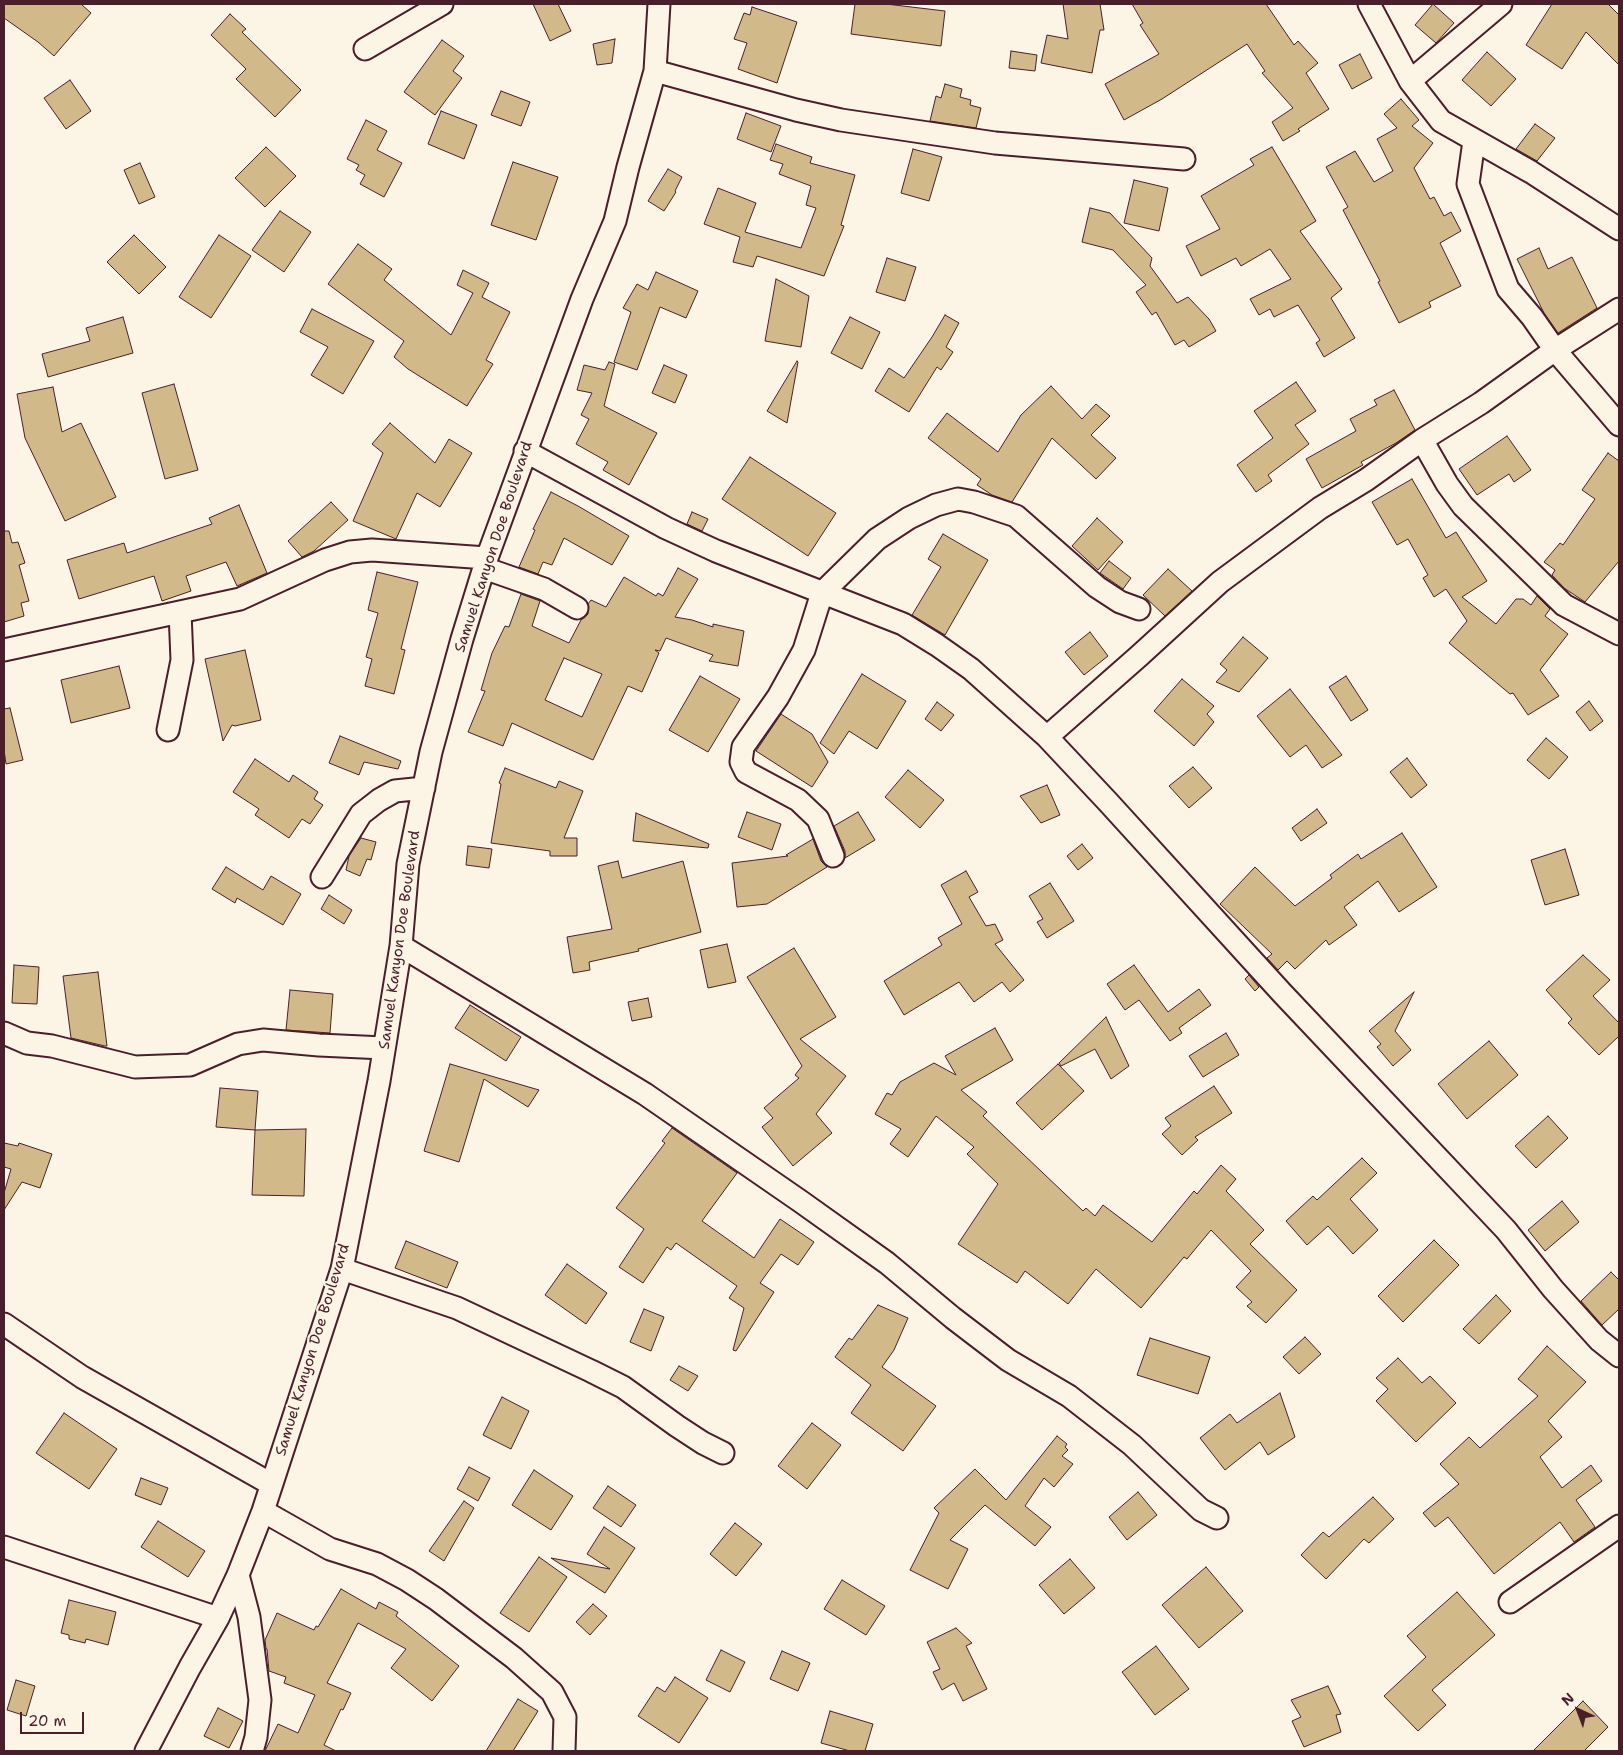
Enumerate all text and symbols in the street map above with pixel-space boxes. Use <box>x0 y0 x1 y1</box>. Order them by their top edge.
street label: Samuel Kanyon Doe Boulevard <box>451 439 537 655</box>
street label: Samuel Kanyon Doe Boulevard <box>376 829 424 1051</box>
street label: Samuel Kanyon Doe Boulevard <box>272 1242 354 1458</box>
north arrow <box>1553 1685 1603 1735</box>
text: N <box>1558 1689 1578 1709</box>
scale bar <box>22 1702 86 1734</box>
text: 20 m <box>28 1711 67 1731</box>

